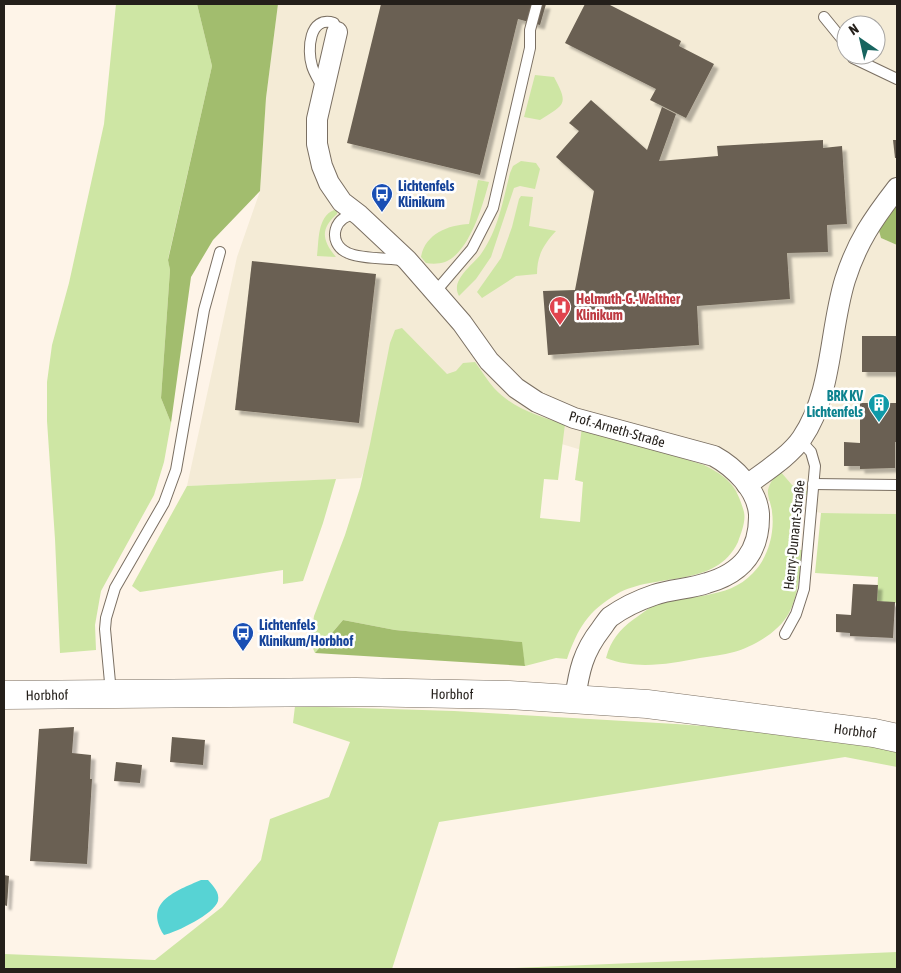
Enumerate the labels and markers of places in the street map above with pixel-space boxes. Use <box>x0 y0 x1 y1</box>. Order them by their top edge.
place label: Lichtenfels Klinikum <box>398 178 455 210</box>
bus stop icon: Lichtenfels Klinikum <box>370 182 394 213</box>
place label: Helmuth-G.-Walther Klinikum <box>576 291 681 323</box>
hospital icon: Helmuth-G.-Walther Klinikum <box>548 295 572 326</box>
place label: BRK KV Lichtenfels <box>806 388 863 420</box>
building icon: BRK KV Lichtenfels <box>867 392 891 423</box>
place label: Lichtenfels Klinikum/Horbhof <box>259 617 353 649</box>
bus stop icon: Lichtenfels Klinikum/Horbhof <box>231 621 255 652</box>

